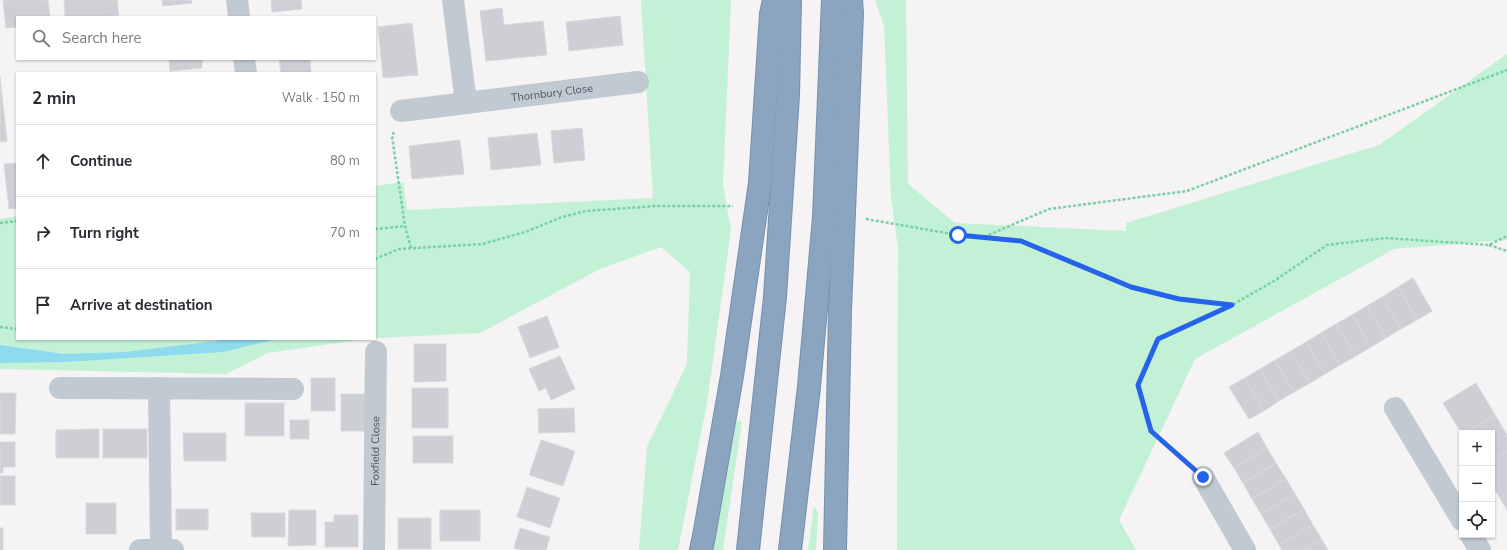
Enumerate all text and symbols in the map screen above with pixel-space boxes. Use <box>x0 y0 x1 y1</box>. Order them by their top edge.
search box <box>16 16 376 60</box>
icon: search <box>30 27 52 49</box>
text: Search here <box>62 28 142 48</box>
street label: Thornbury Close <box>510 80 594 105</box>
text: 2 min <box>32 87 76 110</box>
text: Walk · 150 m <box>282 89 360 107</box>
icon: ahead <box>32 150 54 172</box>
text: Continue <box>70 151 132 171</box>
text: 80 m <box>330 152 360 170</box>
icon: right <box>32 222 54 244</box>
text: Turn right <box>70 223 139 243</box>
text: 70 m <box>330 224 360 242</box>
route start <box>949 226 967 244</box>
icon: arrive <box>32 294 54 316</box>
text: Arrive at destination <box>70 295 213 315</box>
street label: Foxfield Close <box>367 416 383 486</box>
map controls <box>1459 430 1495 538</box>
button: + <box>1459 430 1495 466</box>
button: − <box>1459 466 1495 502</box>
route end <box>1194 468 1212 486</box>
button: locate <box>1459 502 1495 538</box>

